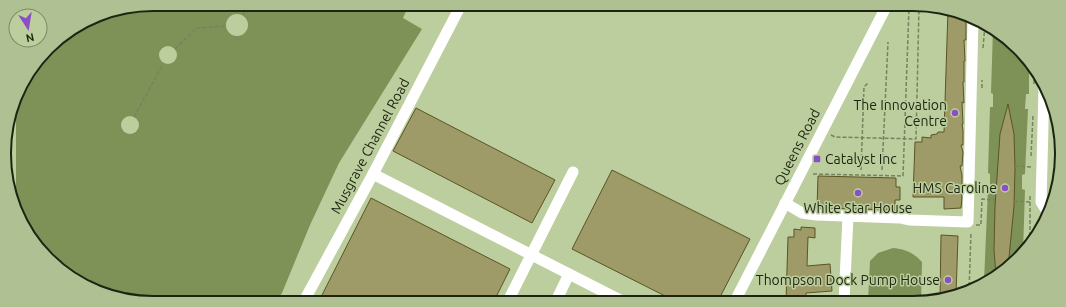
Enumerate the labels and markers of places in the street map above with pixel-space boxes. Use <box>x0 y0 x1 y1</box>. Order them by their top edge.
place label: The Innovation Centre <box>853 97 947 129</box>
marker: The Innovation Centre <box>950 108 960 118</box>
place label: Catalyst Inc <box>825 151 897 167</box>
marker: Catalyst Inc <box>812 154 822 164</box>
place label: HMS Caroline <box>912 180 997 196</box>
marker: HMS Caroline <box>1000 183 1010 193</box>
marker: White Star House <box>853 188 863 198</box>
place label: White Star House <box>803 200 913 216</box>
place label: Thompson Dock Pump House <box>756 272 940 288</box>
marker: Thompson Dock Pump House <box>943 275 953 285</box>

